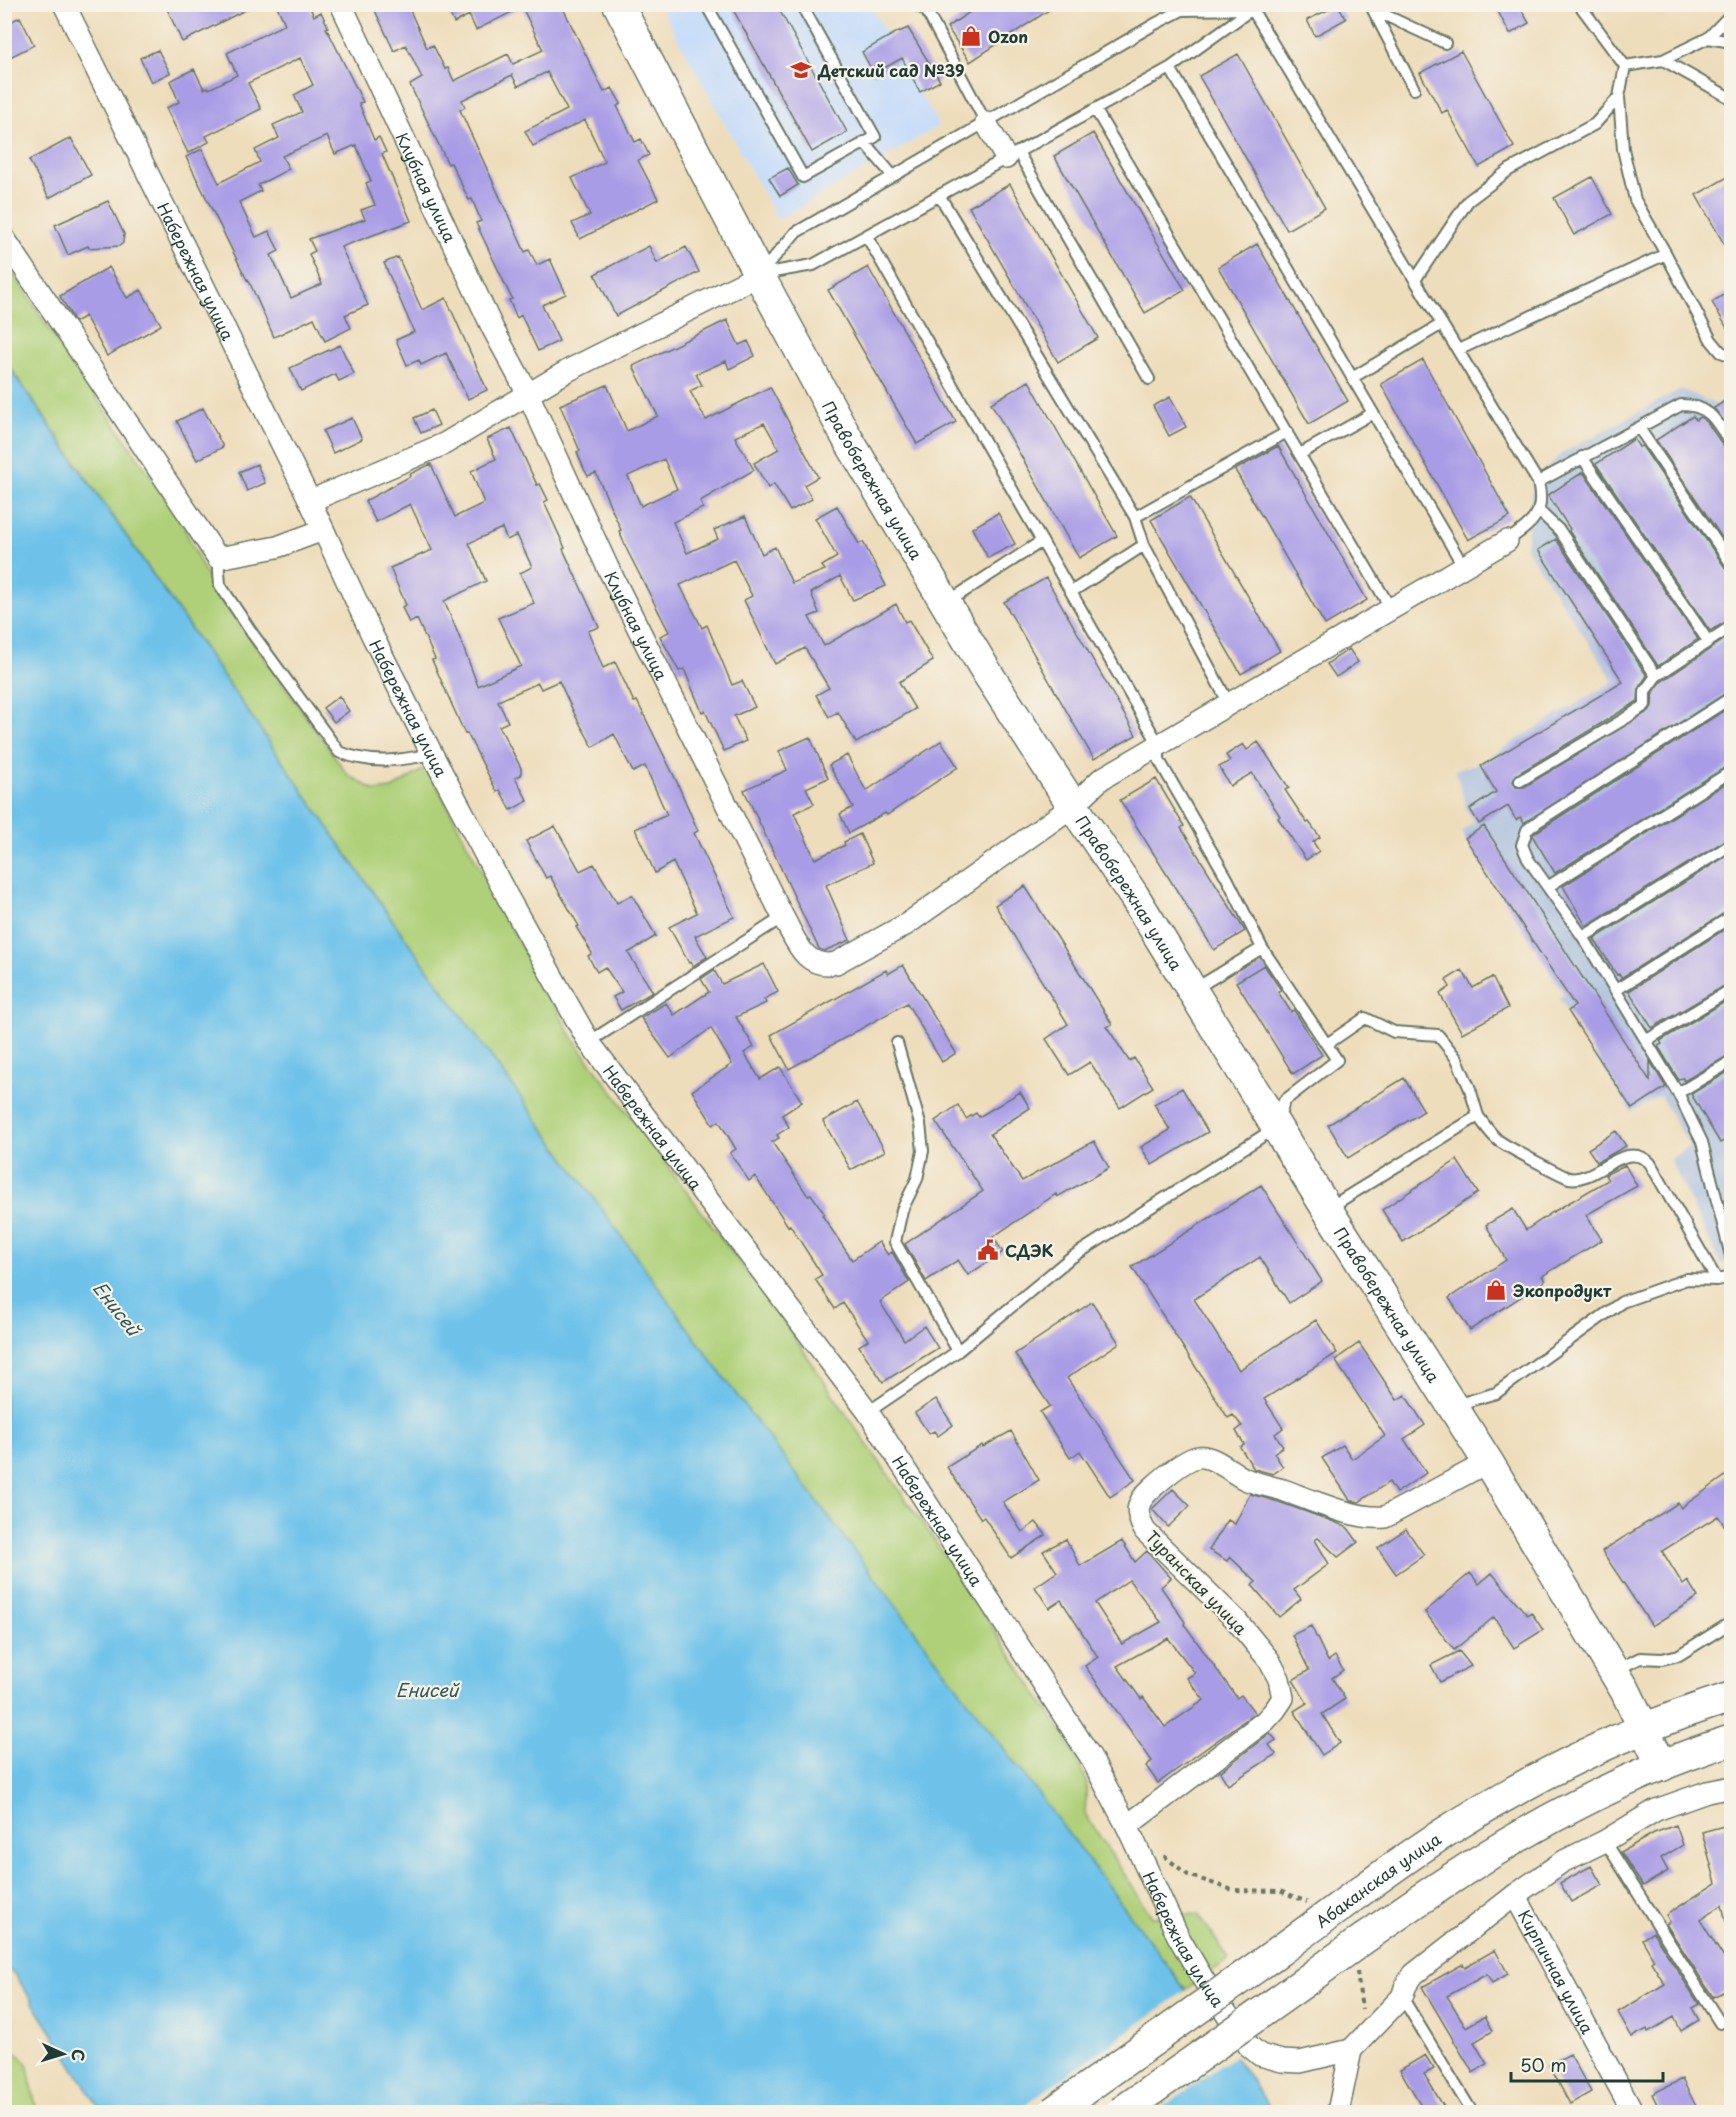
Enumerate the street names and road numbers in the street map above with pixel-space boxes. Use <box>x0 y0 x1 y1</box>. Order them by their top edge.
street label: Клубная улица <box>391 128 463 246</box>
street label: Набережная улица <box>152 198 240 344</box>
street label: Правобережная улица <box>817 396 929 564</box>
street label: Клубная улица <box>599 567 674 684</box>
street label: Набережная улица <box>364 635 454 781</box>
street label: Правобережная улица <box>1070 810 1189 974</box>
street label: Набережная улица <box>598 1060 708 1195</box>
street label: Правобережная улица <box>1329 1222 1446 1387</box>
street label: Набережная улица <box>887 1451 989 1590</box>
street label: Туранская улица <box>1141 1525 1253 1639</box>
street label: Абаканская улица <box>1310 1826 1445 1933</box>
street label: Набережная улица <box>1138 1867 1230 2011</box>
street label: Кирпичная улица <box>1513 1905 1600 2038</box>

